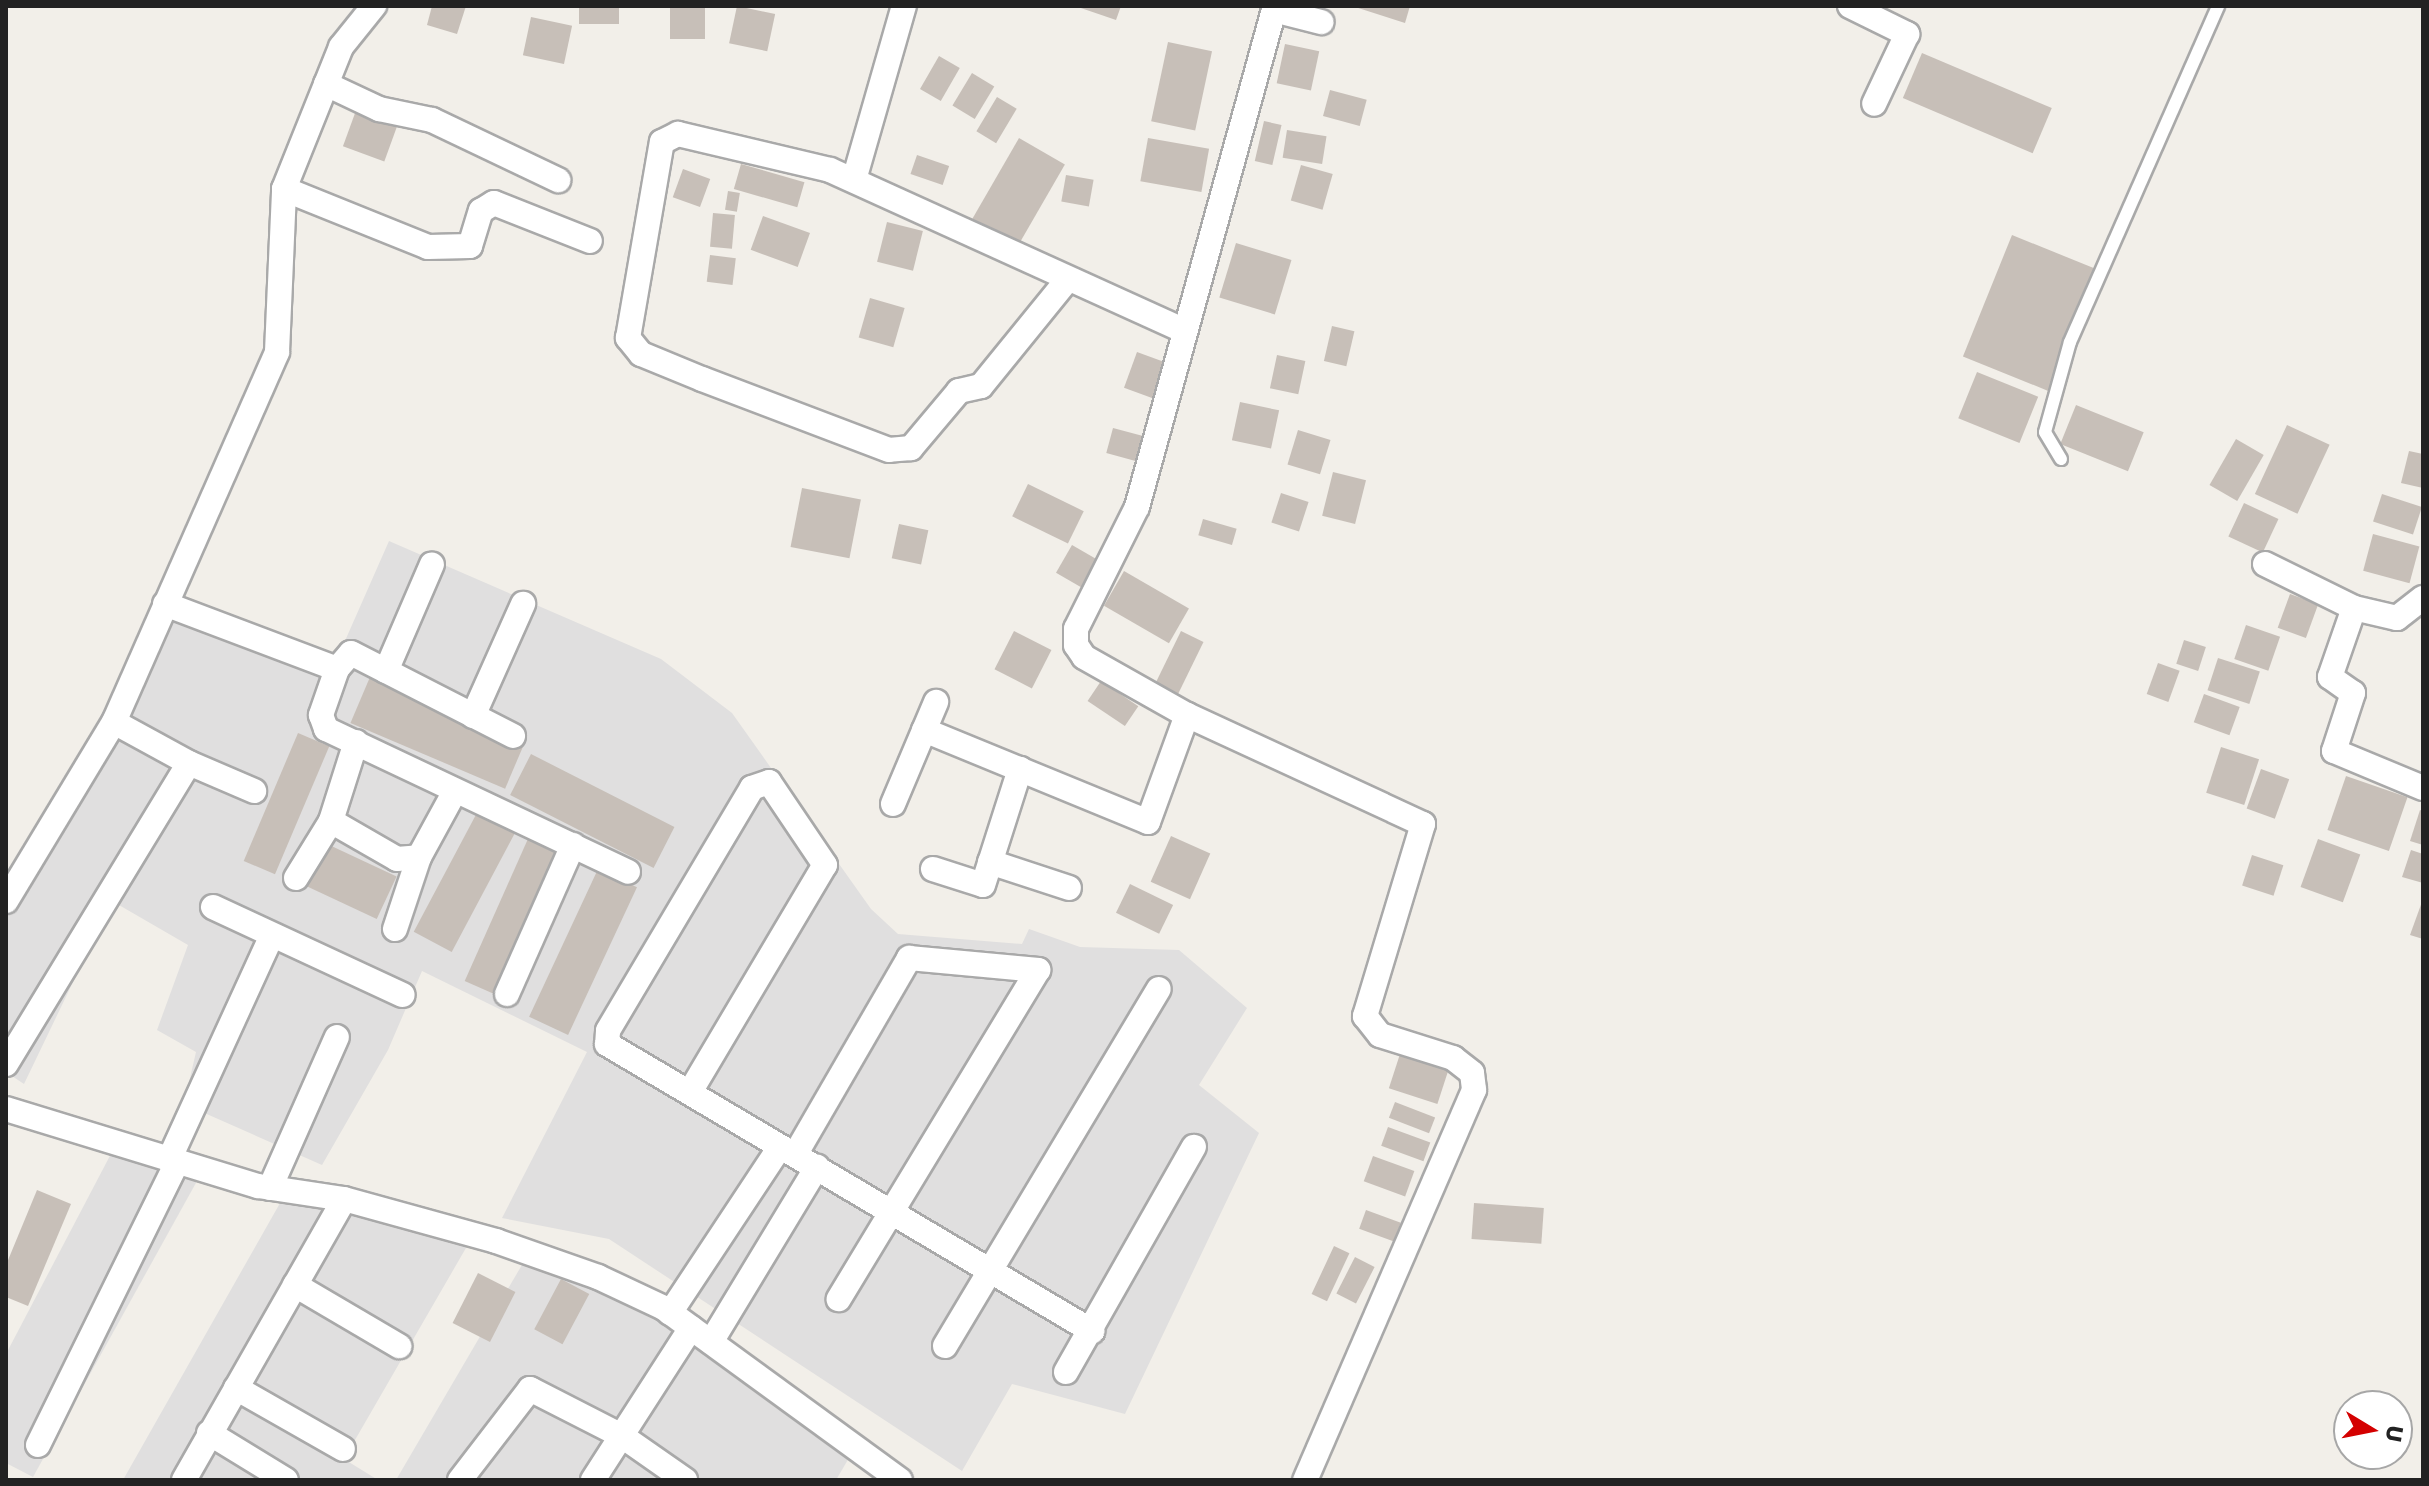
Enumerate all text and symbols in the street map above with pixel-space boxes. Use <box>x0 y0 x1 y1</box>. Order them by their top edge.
north arrow <box>2333 1390 2413 1470</box>
text: U <box>2380 1424 2410 1444</box>

